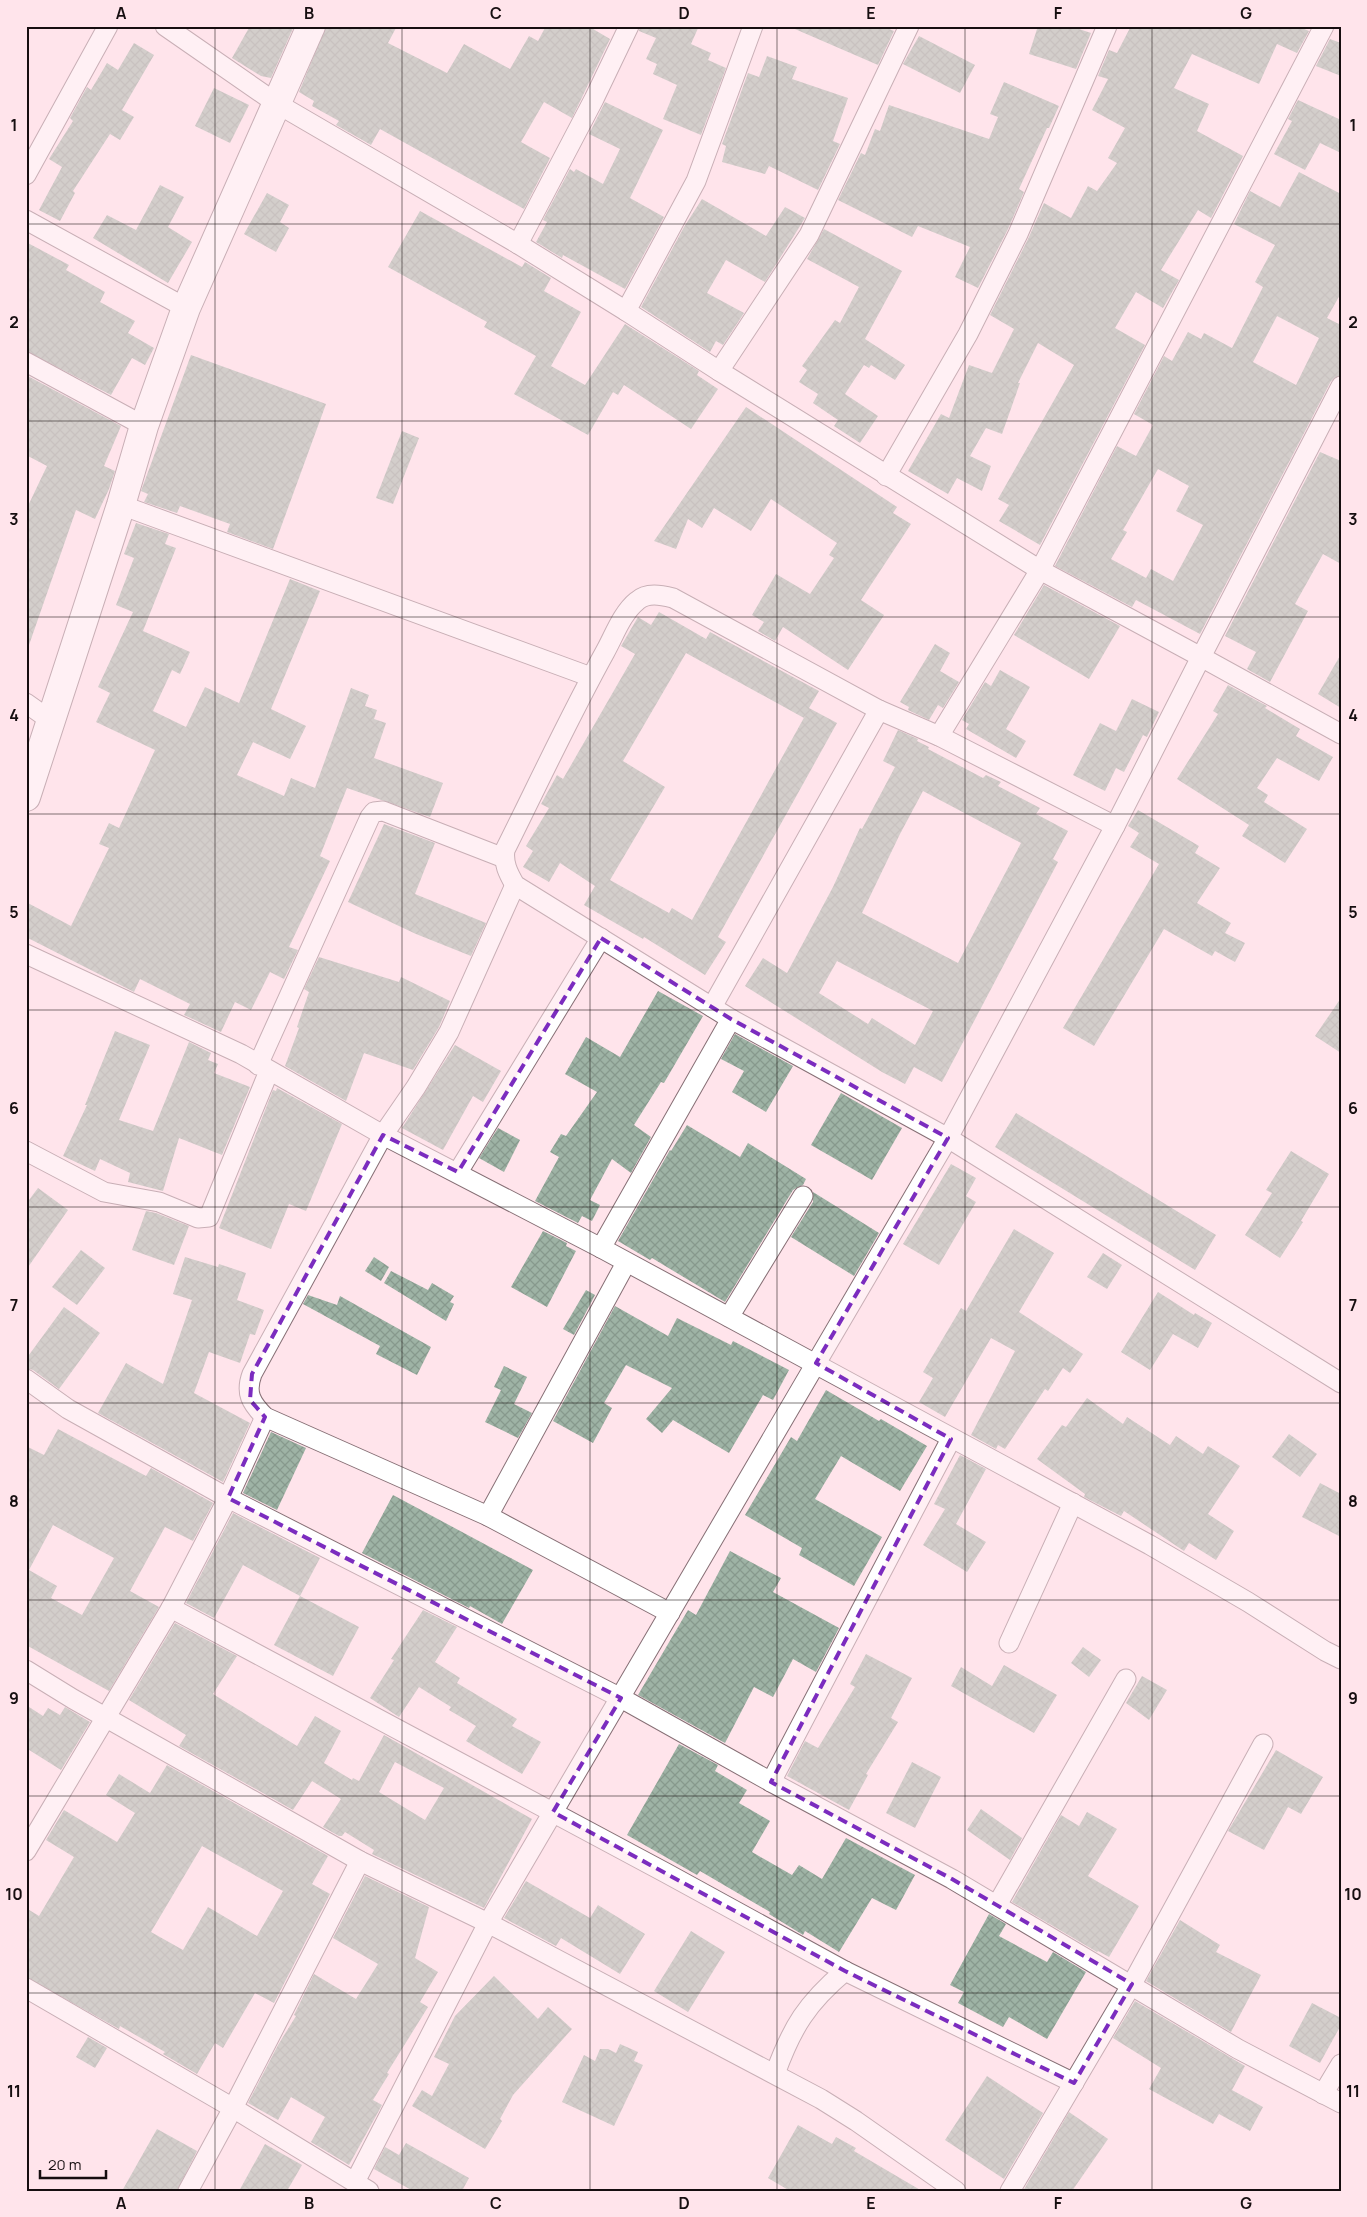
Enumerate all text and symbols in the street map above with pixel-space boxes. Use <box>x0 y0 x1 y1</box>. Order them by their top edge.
text: A <box>116 2 127 24</box>
text: B <box>304 2 314 24</box>
text: C <box>490 2 502 24</box>
text: D <box>678 2 690 24</box>
text: E <box>866 2 876 24</box>
text: F <box>1054 2 1063 24</box>
text: G <box>1240 2 1252 24</box>
text: 1 <box>10 114 18 136</box>
text: 1 <box>1349 114 1357 136</box>
text: 2 <box>9 311 19 333</box>
text: 2 <box>1348 311 1358 333</box>
text: 3 <box>9 508 19 530</box>
text: 3 <box>1348 508 1358 530</box>
text: 4 <box>9 704 19 726</box>
text: 4 <box>1348 704 1358 726</box>
text: 5 <box>9 901 19 923</box>
text: 5 <box>1348 901 1358 923</box>
text: 6 <box>9 1097 19 1119</box>
text: 6 <box>1348 1097 1358 1119</box>
text: 7 <box>10 1294 18 1316</box>
text: 7 <box>1349 1294 1357 1316</box>
text: 8 <box>9 1490 19 1512</box>
text: 8 <box>1348 1490 1358 1512</box>
text: 9 <box>9 1687 19 1709</box>
text: 9 <box>1348 1687 1358 1709</box>
text: 10 <box>5 1883 23 1905</box>
text: 10 <box>1344 1883 1362 1905</box>
text: 11 <box>7 2080 21 2102</box>
text: 11 <box>1346 2080 1360 2102</box>
scale bar <box>40 2147 106 2179</box>
text: 20 m <box>48 2154 81 2175</box>
text: A <box>116 2192 127 2214</box>
text: B <box>304 2192 314 2214</box>
text: C <box>490 2192 502 2214</box>
text: D <box>678 2192 690 2214</box>
text: E <box>866 2192 876 2214</box>
text: F <box>1054 2192 1063 2214</box>
text: G <box>1240 2192 1252 2214</box>

